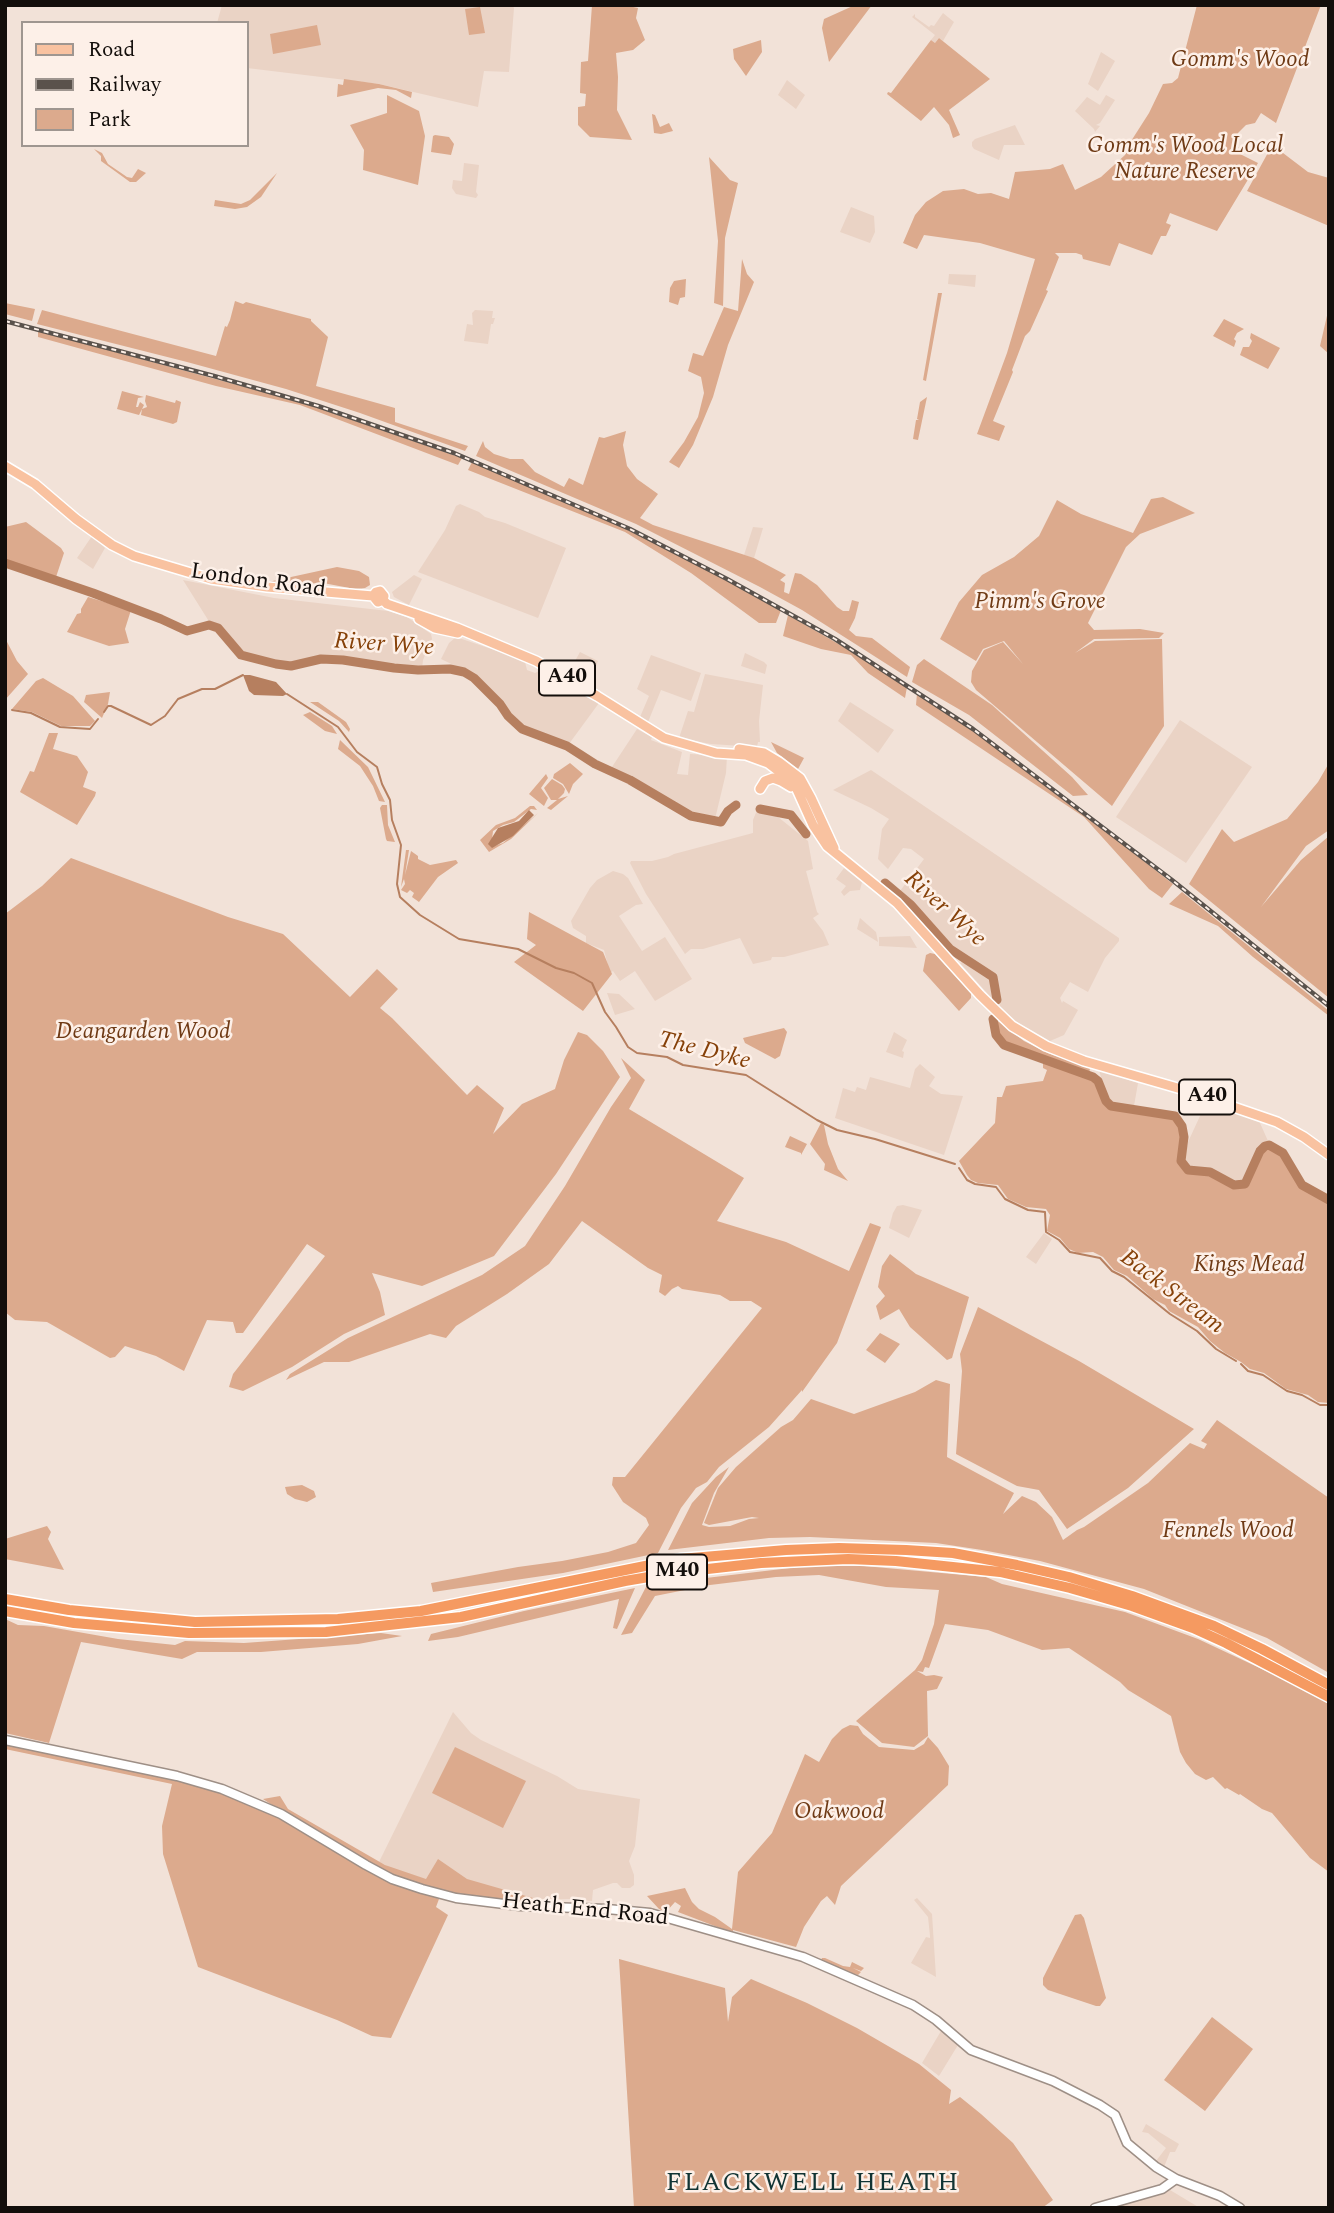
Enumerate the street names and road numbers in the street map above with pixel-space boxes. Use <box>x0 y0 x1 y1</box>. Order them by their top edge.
street label: London Road <box>188 559 328 605</box>
road number: A40 <box>539 660 595 696</box>
road number: A40 <box>1179 1080 1235 1114</box>
road number: M40 <box>647 1554 707 1590</box>
street label: Heath End Road <box>500 1889 670 1933</box>

